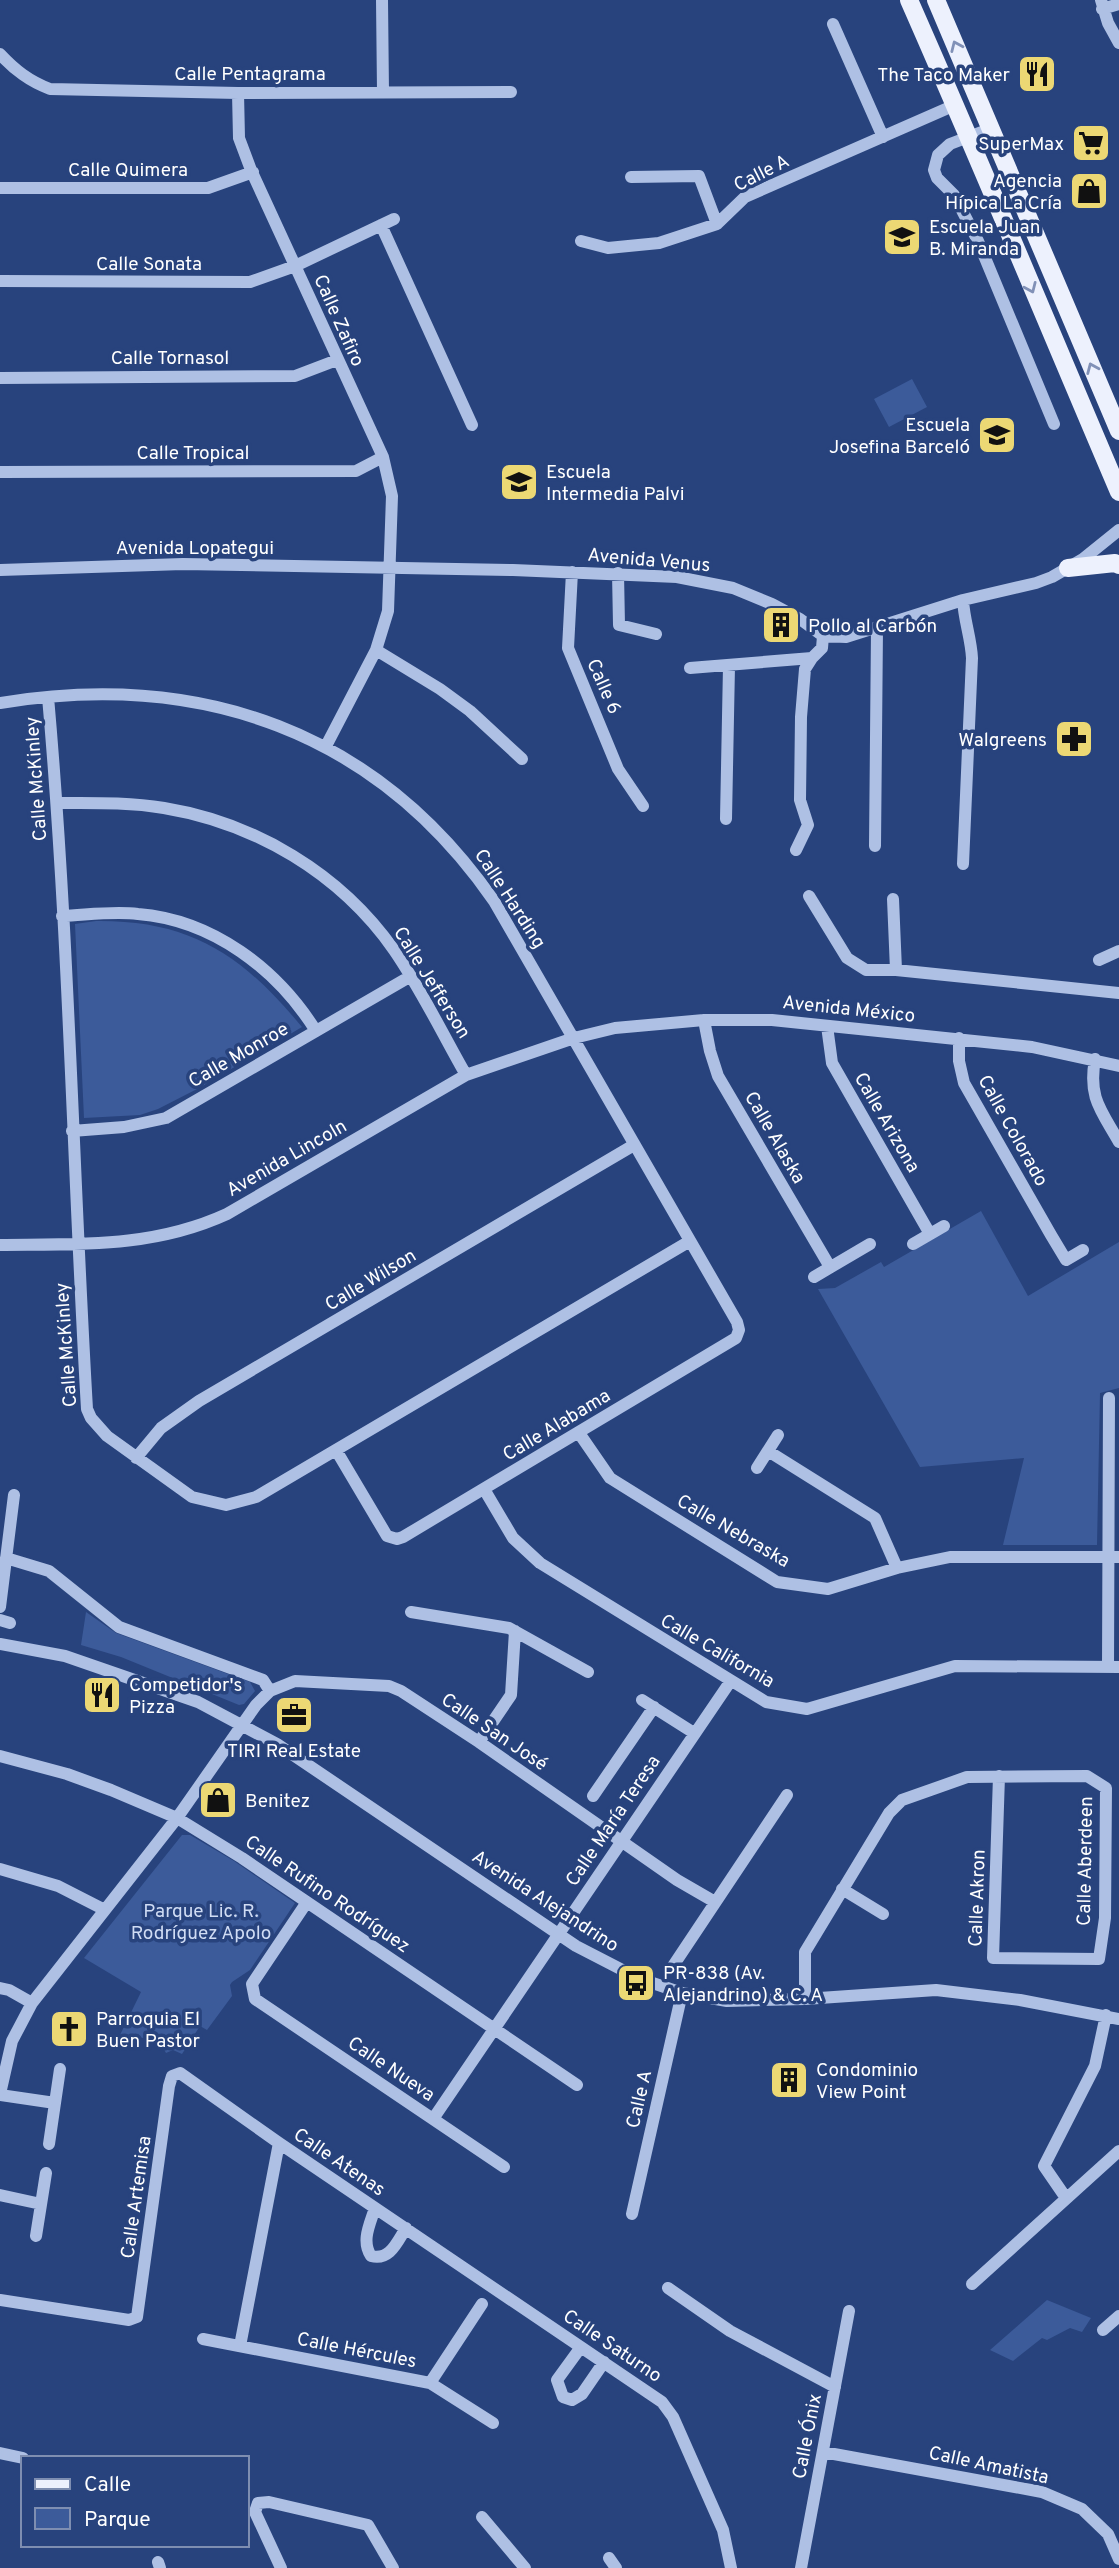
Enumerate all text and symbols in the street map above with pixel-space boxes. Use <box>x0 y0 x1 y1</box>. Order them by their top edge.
one-way arrow <box>950 41 964 53</box>
restaurant icon: The Taco Maker <box>1016 53 1058 95</box>
street label: Calle Pentagrama <box>174 63 326 87</box>
place label: The Taco Maker <box>877 64 1011 88</box>
supermarket icon: SuperMax <box>1070 122 1112 164</box>
place label: SuperMax <box>978 133 1064 157</box>
street label: Calle A <box>730 150 794 198</box>
street label: Calle Quimera <box>68 159 188 183</box>
place label: Agencia Hípica La Cría <box>945 170 1062 216</box>
shop icon: Agencia Hípica La Cría <box>1068 170 1110 212</box>
school or university icon: Escuela Juan B. Miranda <box>881 216 923 258</box>
place label: Escuela Juan B. Miranda <box>929 216 1040 262</box>
street label: Calle Sonata <box>96 253 202 277</box>
street label: Calle Zafiro <box>307 271 369 370</box>
one-way arrow <box>1023 281 1037 293</box>
street label: Calle Tornasol <box>111 347 229 371</box>
one-way arrow <box>1087 363 1101 375</box>
place label: Escuela Josefina Barceló <box>829 414 970 460</box>
school or university icon: Escuela Josefina Barceló <box>976 414 1018 456</box>
street label: Calle Tropical <box>137 442 249 466</box>
school or university icon: Escuela Intermedia Palvi <box>498 461 540 503</box>
place label: Escuela Intermedia Palvi <box>546 461 685 507</box>
street label: Avenida Lopategui <box>116 537 274 561</box>
street label: Avenida Venus <box>586 544 711 578</box>
building icon: Pollo al Carbón <box>760 604 802 646</box>
place label: Pollo al Carbón <box>808 615 937 639</box>
street label: Calle 6 <box>580 655 626 718</box>
street label: Calle McKinley <box>21 716 53 842</box>
pharmacy icon: Walgreens <box>1053 718 1095 760</box>
place label: Walgreens <box>958 729 1047 753</box>
street label: Calle Harding <box>468 845 550 953</box>
street label: Calle Jefferson <box>387 922 475 1044</box>
street label: Avenida México <box>781 991 916 1029</box>
street label: Calle Monroe <box>185 1017 293 1094</box>
street label: Calle Arizona <box>848 1069 925 1177</box>
street label: Calle Colorado <box>972 1071 1053 1191</box>
street label: Calle Alaska <box>738 1088 810 1188</box>
street label: Avenida Lincoln <box>223 1115 351 1203</box>
street label: Calle Wilson <box>321 1244 421 1317</box>
street label: Calle McKinley <box>51 1282 83 1408</box>
street label: Calle Alabama <box>499 1384 615 1467</box>
street label: Calle Nebraska <box>672 1490 794 1574</box>
street label: Calle California <box>655 1609 779 1694</box>
restaurant icon: Competidor's Pizza <box>81 1674 123 1716</box>
place label: Competidor's Pizza <box>129 1674 243 1720</box>
street label: Calle San José <box>436 1688 552 1777</box>
office icon: TIRI Real Estate <box>273 1694 315 1736</box>
place label: TIRI Real Estate <box>227 1740 361 1764</box>
street label: Calle María Teresa <box>561 1751 666 1891</box>
shop icon: Benitez <box>197 1779 239 1821</box>
place label: Benitez <box>245 1790 310 1814</box>
street label: Calle Aberdeen <box>1073 1796 1099 1926</box>
street label: Calle Rufino Rodríguez <box>240 1830 414 1959</box>
street label: Avenida Alejandrino <box>467 1845 623 1958</box>
street label: Calle Akron <box>964 1849 992 1947</box>
park label: Parque Lic. R. Rodríguez Apolo <box>131 1900 271 1946</box>
bus stop icon: PR-838 (Av. Alejandrino) & C. A <box>615 1962 657 2004</box>
place label: PR-838 (Av. Alejandrino) & C. A <box>663 1962 823 2008</box>
church icon: Parroquia El Buen Pastor <box>48 2008 90 2050</box>
place label: Parroquia El Buen Pastor <box>96 2008 200 2054</box>
street label: Calle Nueva <box>343 2032 439 2108</box>
building icon: Condominio View Point <box>768 2059 810 2101</box>
place label: Condominio View Point <box>816 2059 918 2105</box>
street label: Calle A <box>622 2068 658 2131</box>
street label: Calle Atenas <box>288 2123 390 2202</box>
street label: Calle Artemisa <box>116 2134 157 2260</box>
street label: Calle Saturno <box>558 2305 666 2389</box>
street label: Calle Hércules <box>295 2328 418 2374</box>
street label: Calle Ónix <box>787 2391 828 2481</box>
street label: Calle Amatista <box>926 2442 1051 2490</box>
legend <box>21 2456 248 2547</box>
text: Calle <box>84 2472 131 2499</box>
text: Parque <box>84 2507 151 2534</box>

